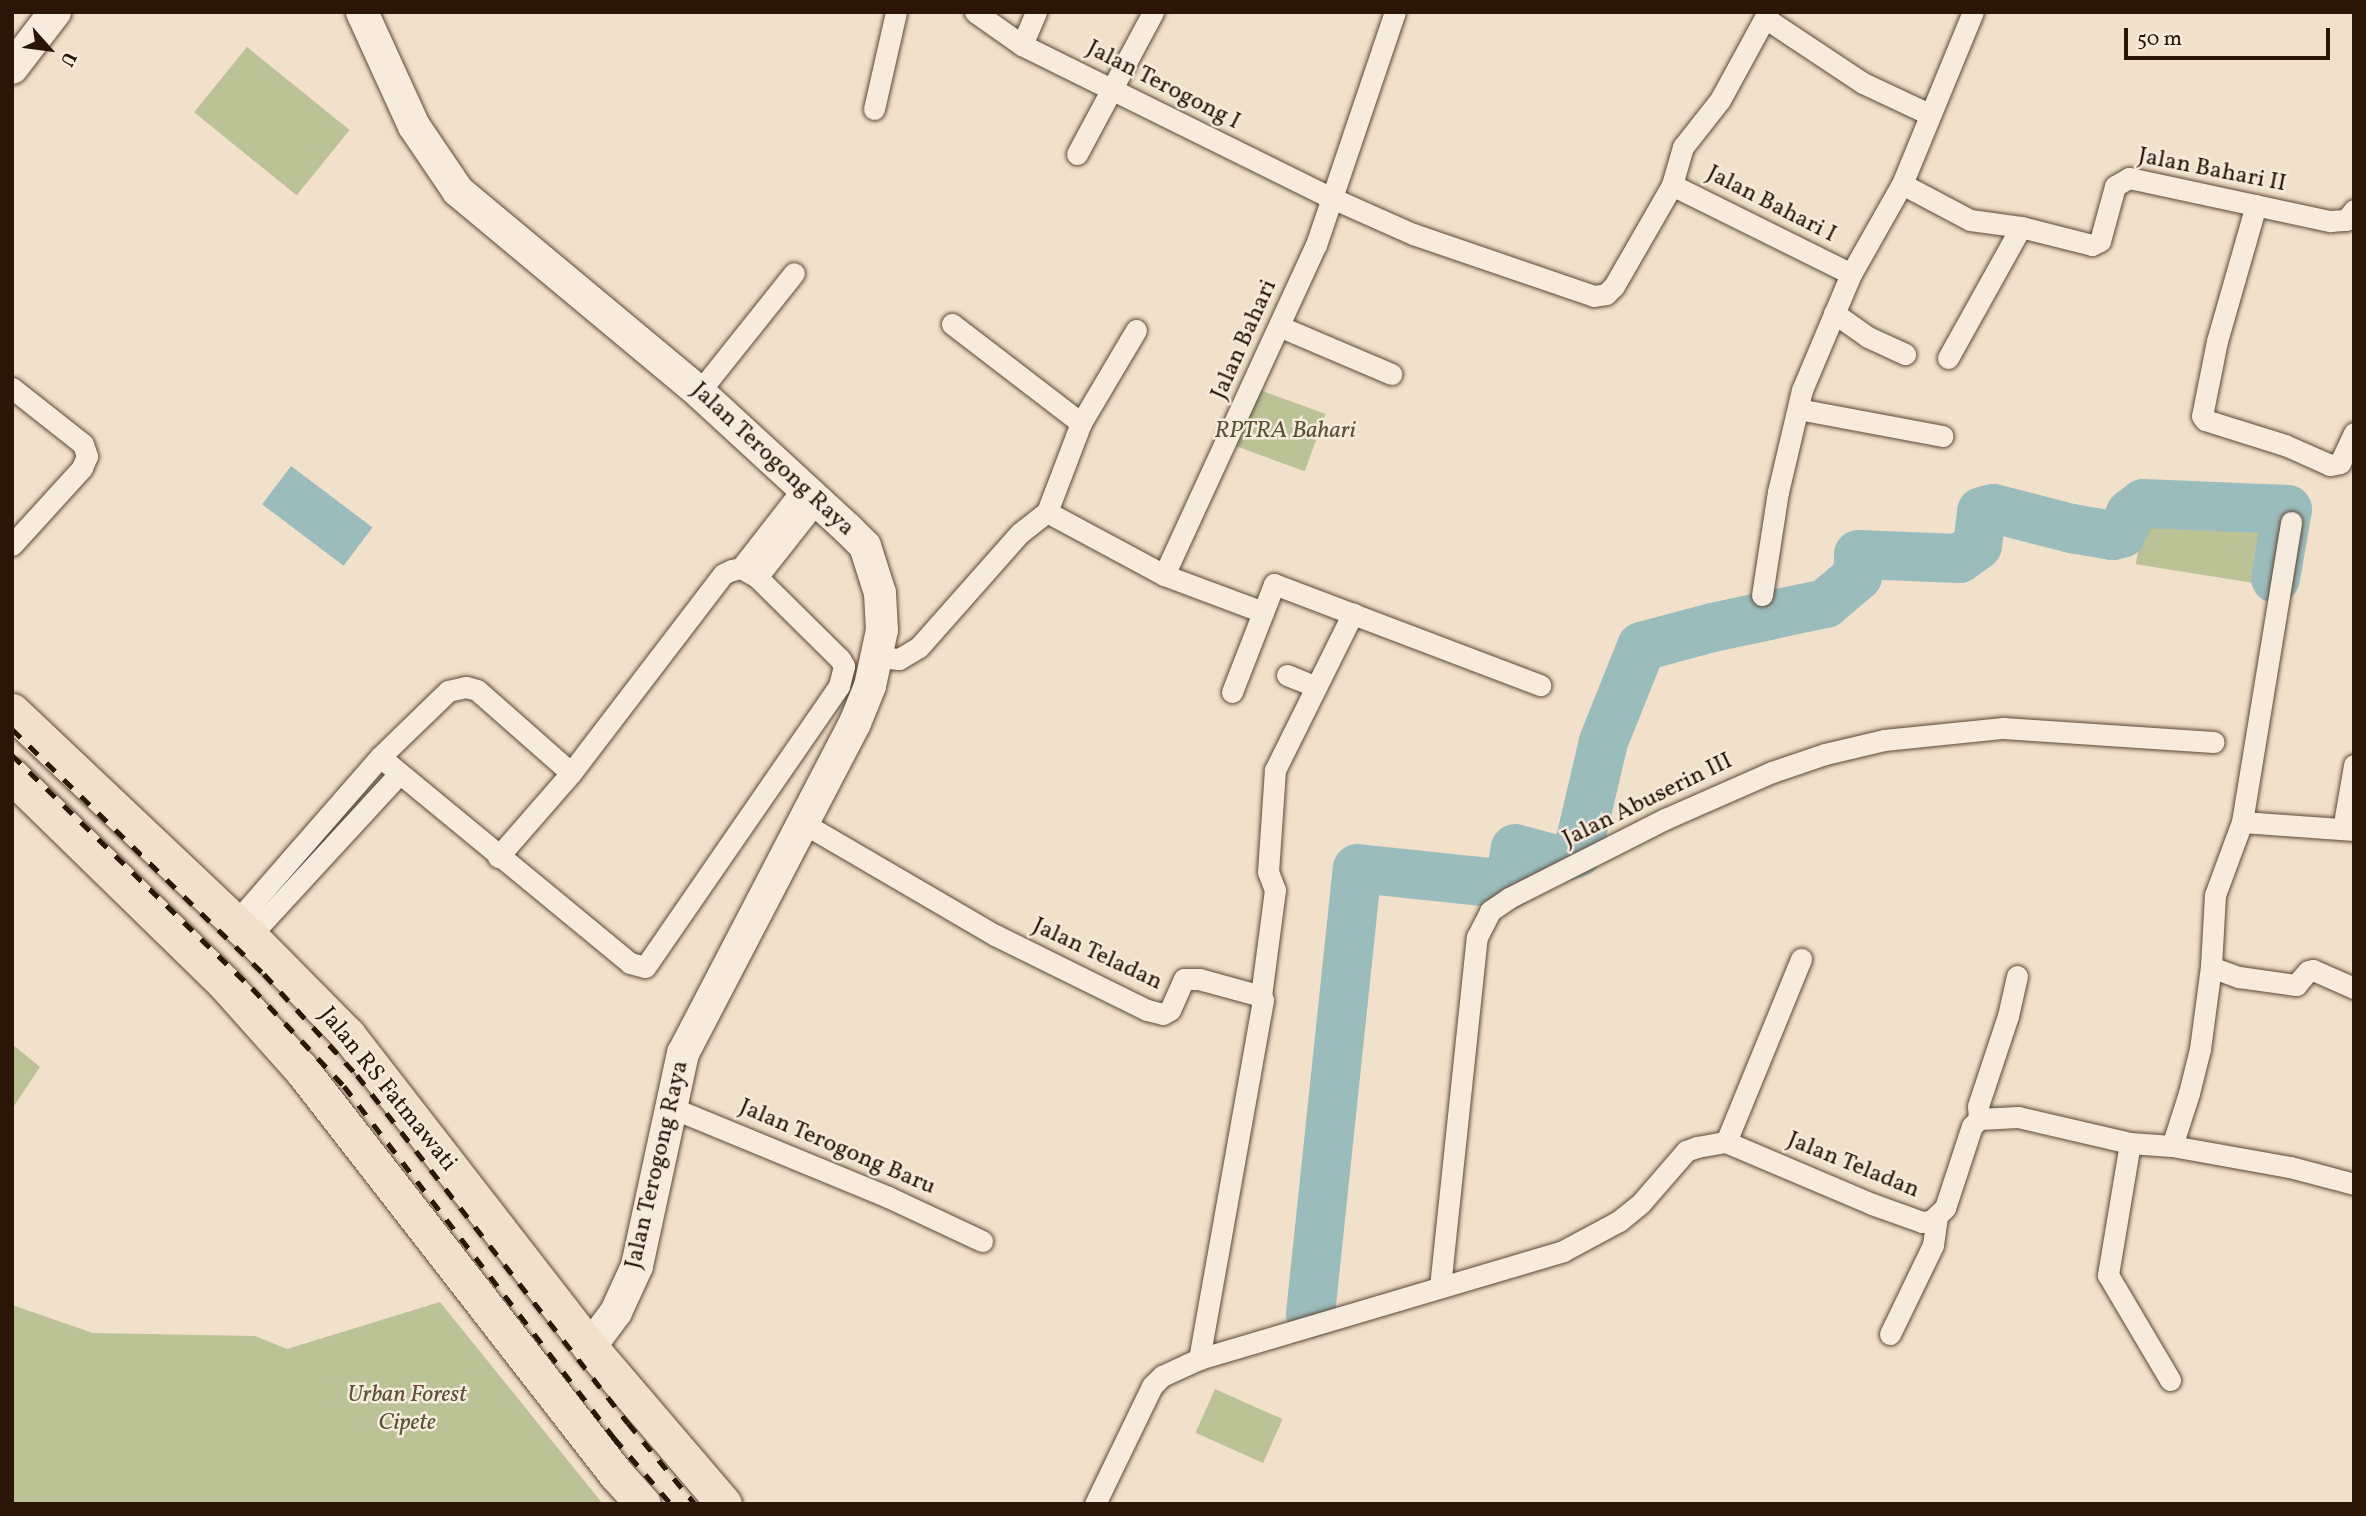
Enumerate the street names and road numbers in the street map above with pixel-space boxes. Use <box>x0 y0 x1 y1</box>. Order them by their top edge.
street label: Jalan Terogong I <box>1081 35 1245 137</box>
street label: Jalan Bahari II <box>2135 143 2289 199</box>
street label: Jalan Bahari I <box>1701 160 1841 250</box>
street label: Jalan Bahari <box>1206 275 1284 405</box>
street label: Jalan Terogong Raya <box>684 377 860 543</box>
street label: Jalan Abuserin III <box>1558 747 1738 855</box>
street label: Jalan Teladan <box>1027 912 1167 998</box>
street label: Jalan RS Fatmawati <box>312 1002 462 1178</box>
street label: Jalan Terogong Raya <box>620 1058 696 1272</box>
street label: Jalan Terogong Baru <box>734 1093 940 1203</box>
street label: Jalan Teladan <box>1782 1126 1924 1206</box>

